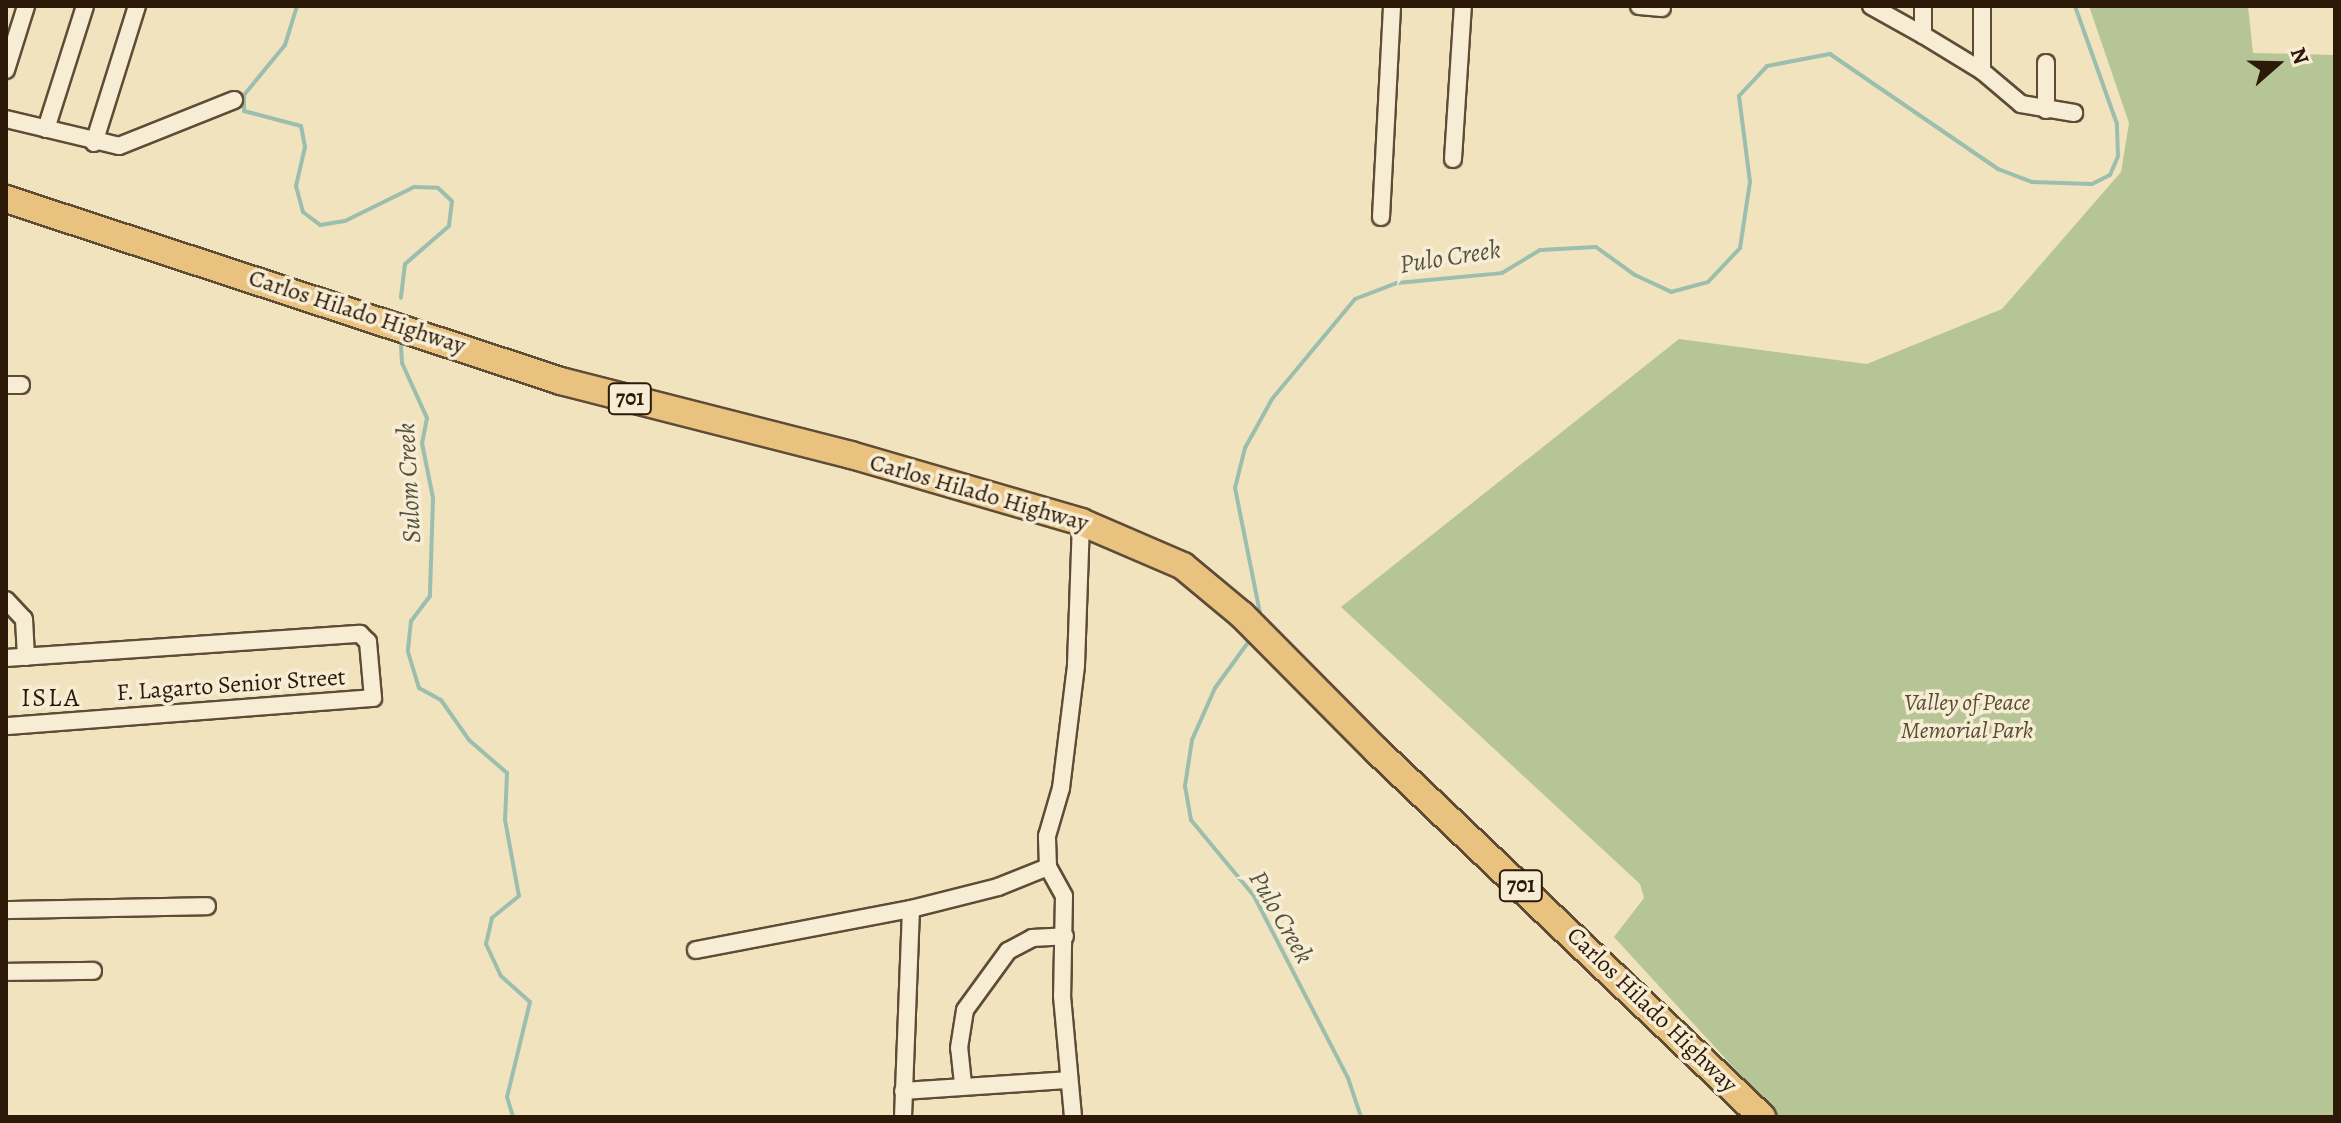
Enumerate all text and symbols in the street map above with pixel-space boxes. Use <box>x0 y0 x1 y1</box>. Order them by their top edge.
north arrow <box>2237 24 2317 104</box>
text: N <box>2283 43 2316 68</box>
water label: Pulo Creek <box>1397 234 1503 280</box>
street label: Carlos Hilado Highway <box>245 263 469 361</box>
road number: 701 <box>606 381 654 417</box>
water label: Sulom Creek <box>390 422 428 544</box>
street label: Carlos Hilado Highway <box>866 448 1092 538</box>
street label: F. Lagarto Senior Street <box>115 663 347 707</box>
district label: ISLA <box>21 682 81 714</box>
park label: Valley of Peace Memorial Park <box>1901 689 2033 745</box>
water label: Pulo Creek <box>1242 865 1320 969</box>
road number: 701 <box>1497 868 1545 904</box>
street label: Carlos Hilado Highway <box>1561 921 1743 1099</box>

